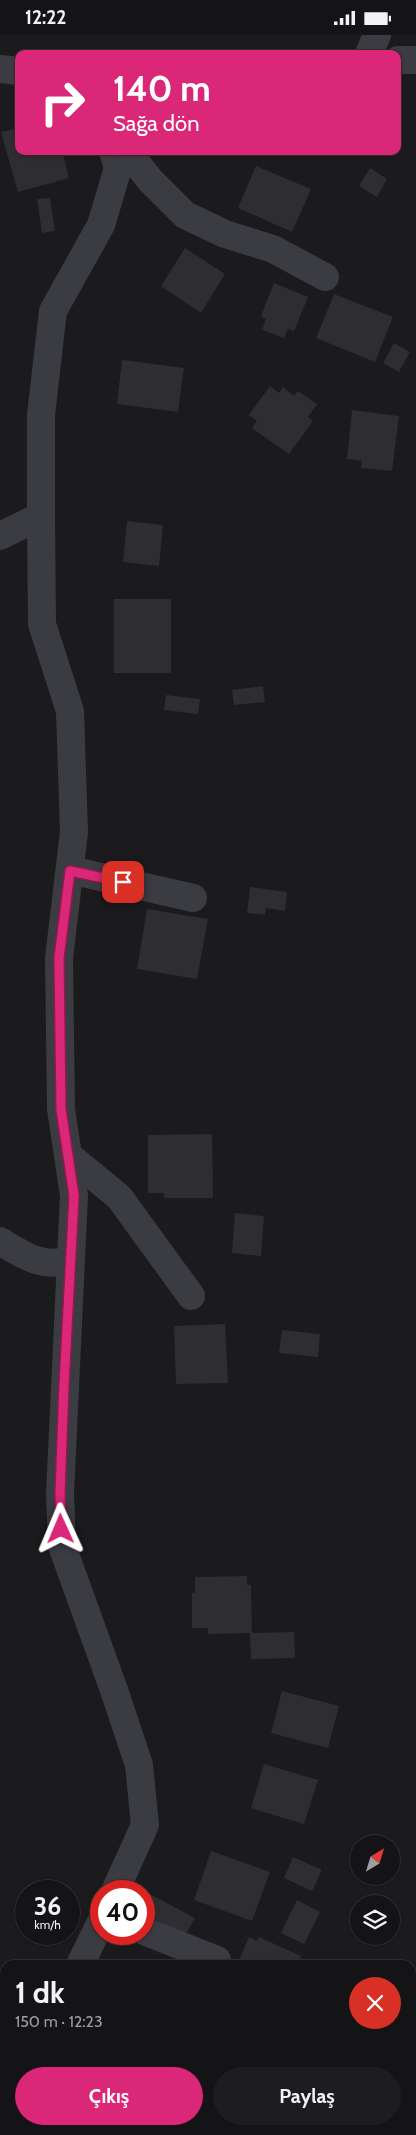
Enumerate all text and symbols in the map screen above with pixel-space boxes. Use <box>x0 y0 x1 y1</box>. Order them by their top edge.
text: 12:22 <box>25 6 66 29</box>
text: 140 m <box>113 67 211 110</box>
icon: right <box>30 70 95 135</box>
text: Sağa dön <box>113 110 199 137</box>
pin <box>102 861 144 903</box>
icon: arrive <box>109 868 137 896</box>
position arrow <box>34 1502 86 1554</box>
north arrow <box>350 1835 400 1885</box>
map controls <box>350 1835 400 1945</box>
speed limit sign: 40 <box>90 1880 155 1945</box>
text: 36 <box>34 1891 61 1921</box>
button: layers <box>350 1895 400 1945</box>
text: km/h <box>34 1917 61 1932</box>
text: 1 dk <box>15 1974 65 2011</box>
button: close <box>349 1977 401 2029</box>
text: 150 m · 12:23 <box>15 2012 103 2031</box>
button: Çıkış <box>15 2067 203 2125</box>
button: Paylaş <box>213 2067 401 2125</box>

